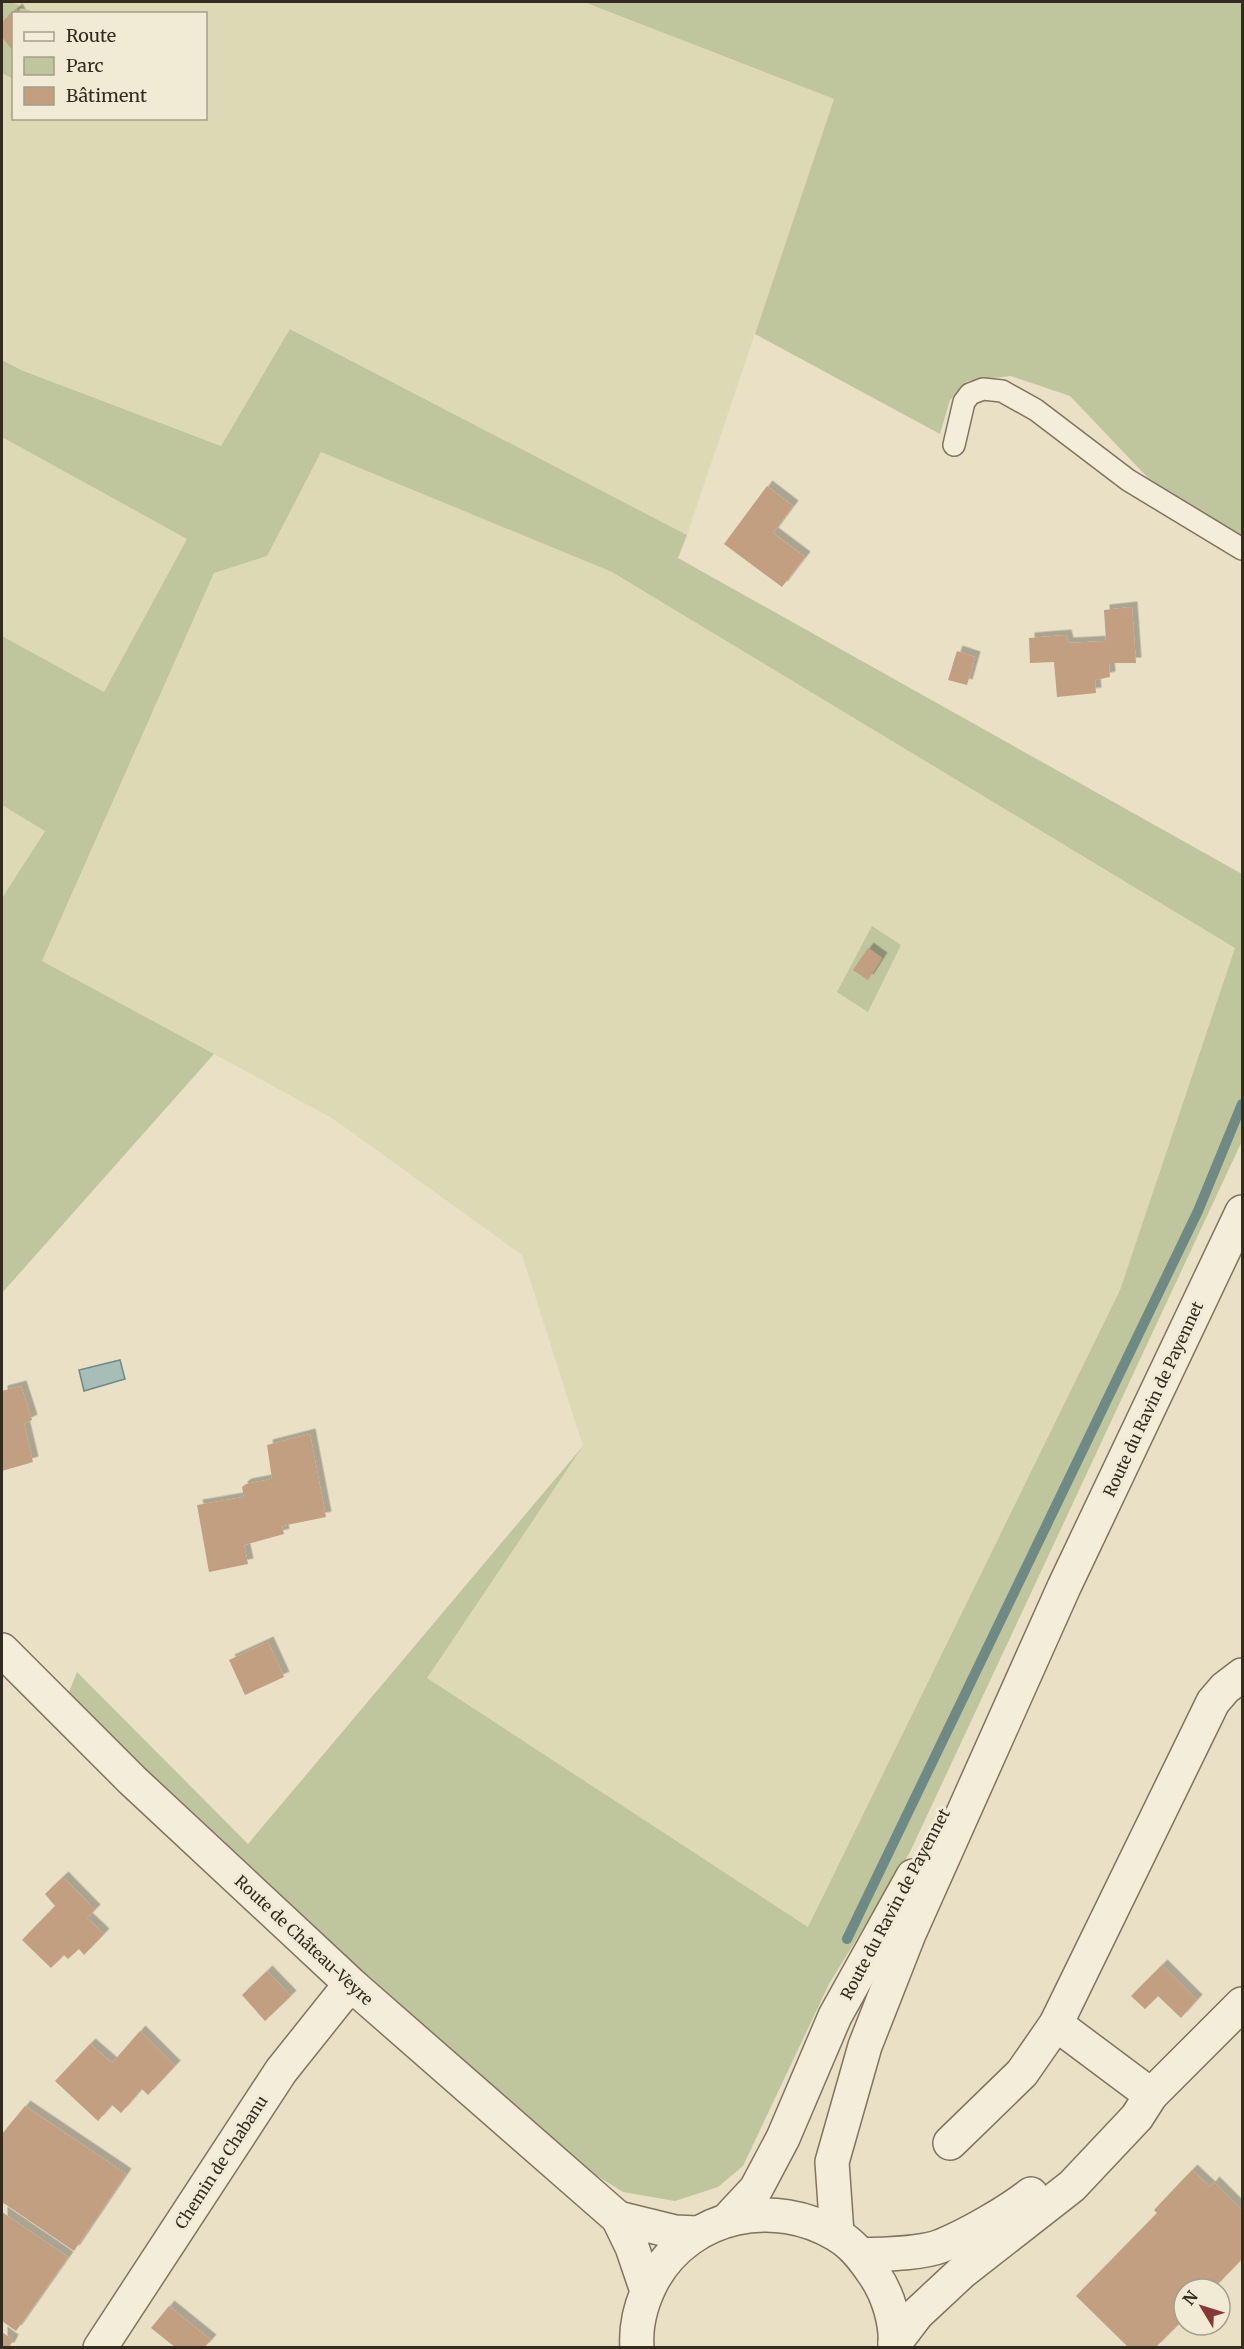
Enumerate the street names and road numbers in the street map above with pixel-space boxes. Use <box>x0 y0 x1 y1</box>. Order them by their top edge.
street label: Route du Ravin de Payennet <box>1099 1297 1208 1500</box>
street label: Route du Ravin de Payennet <box>836 1804 954 2003</box>
street label: Route de Château-Veyre <box>231 1871 377 2009</box>
street label: Chemin de Chabanu <box>170 2092 272 2232</box>

